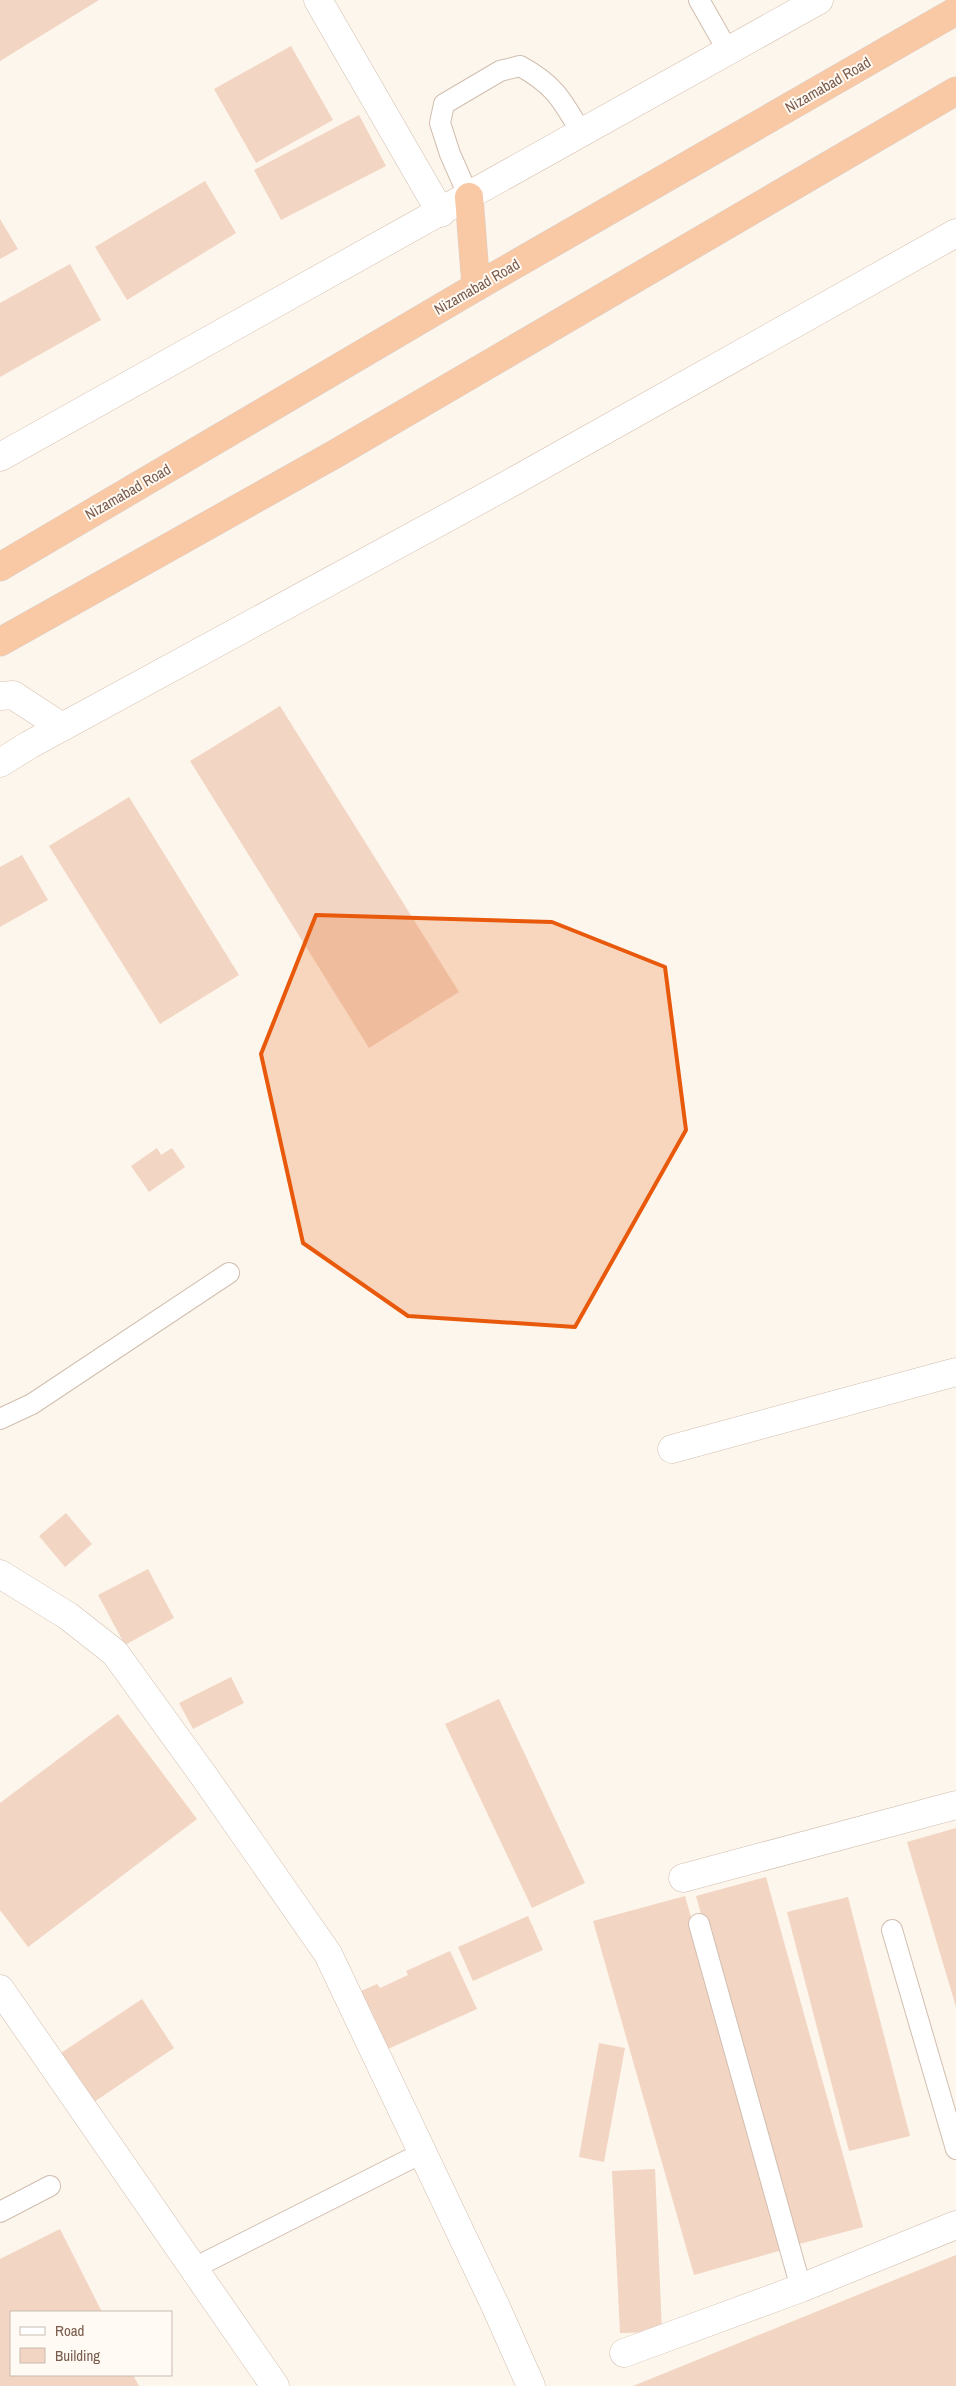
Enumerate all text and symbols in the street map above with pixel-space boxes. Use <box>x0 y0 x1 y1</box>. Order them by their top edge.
street label: Nizamabad Road <box>781 52 874 118</box>
street label: Nizamabad Road <box>430 254 523 320</box>
street label: Nizamabad Road <box>81 459 174 525</box>
legend <box>10 2311 172 2376</box>
text: Road <box>55 2320 84 2341</box>
text: Building <box>55 2345 100 2366</box>

